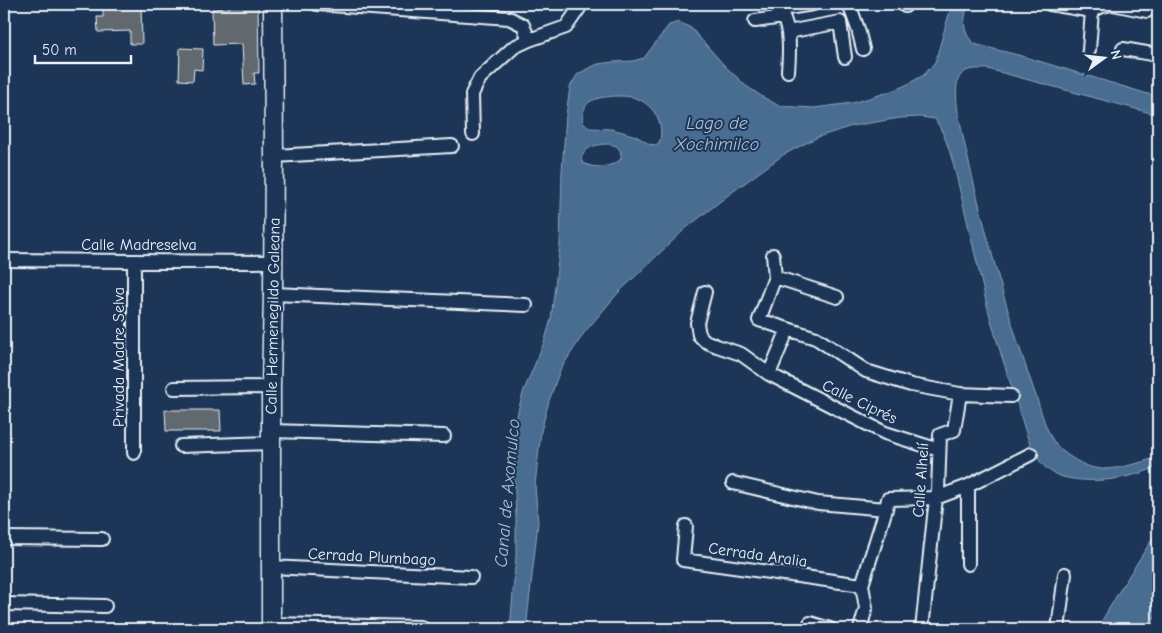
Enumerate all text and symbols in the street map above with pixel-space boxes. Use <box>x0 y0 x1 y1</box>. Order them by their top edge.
scale bar <box>35 32 131 64</box>
north arrow <box>1080 32 1130 82</box>
text: 50 m <box>42 41 77 59</box>
text: N <box>1107 48 1125 61</box>
water label: Lago de Xochimilco <box>674 113 759 155</box>
street label: Calle Hermenegildo Galeana <box>262 217 284 415</box>
street label: Calle Madreselva <box>81 236 197 254</box>
street label: Privada Madre Selva <box>110 287 128 427</box>
street label: Calle Ciprés <box>819 376 900 428</box>
water label: Canal de Axomulco <box>491 418 524 568</box>
street label: Calle Alhelí <box>909 442 933 518</box>
street label: Cerrada Aralia <box>707 539 808 571</box>
street label: Cerrada Plumbago <box>307 545 436 569</box>

